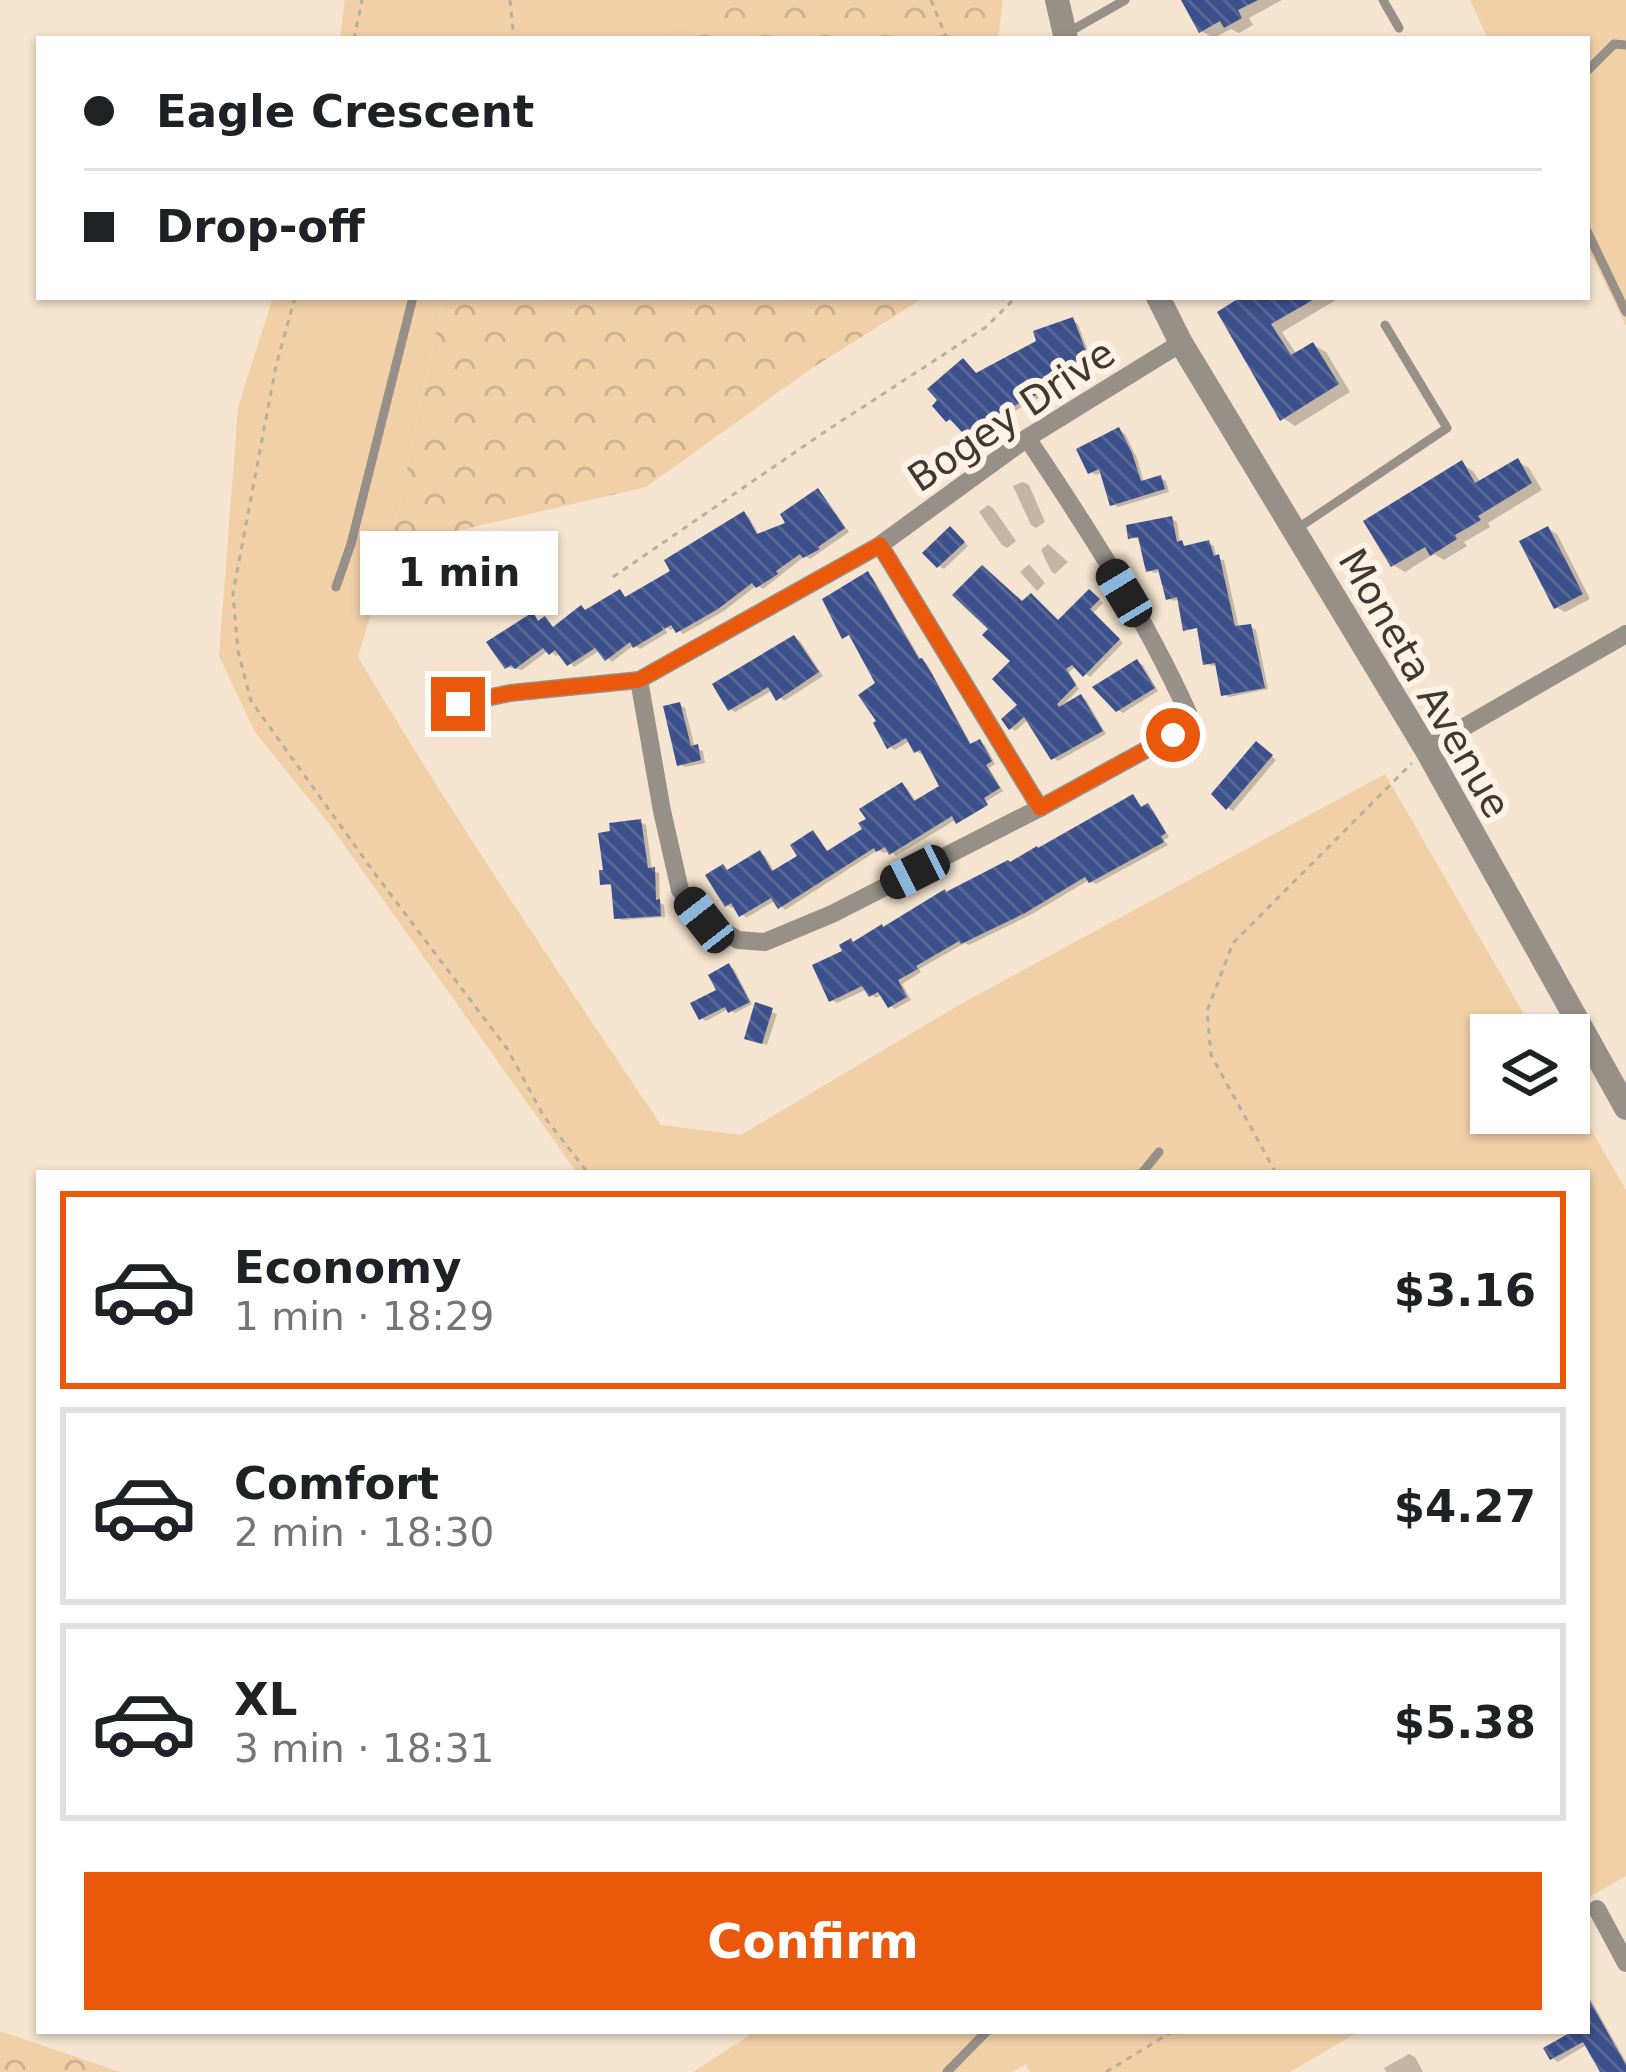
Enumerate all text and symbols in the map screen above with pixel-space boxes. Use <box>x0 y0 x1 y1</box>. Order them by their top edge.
text: Eagle Crescent <box>156 85 534 138</box>
text: Drop-off <box>156 200 365 253</box>
street label: Bogey Drive <box>900 330 1123 501</box>
callout: 1 min <box>359 530 557 614</box>
street label: Moneta Avenue <box>1329 541 1520 826</box>
text: 1 min <box>398 550 520 595</box>
car <box>1090 553 1158 633</box>
route end <box>431 677 485 731</box>
route start <box>1146 708 1200 762</box>
car <box>875 840 955 904</box>
car <box>668 881 740 959</box>
map controls <box>1470 1014 1590 1134</box>
button: layers <box>1470 1014 1590 1134</box>
icon: car <box>90 1236 198 1344</box>
text: Economy <box>234 1241 462 1294</box>
text: $3.16 <box>1394 1264 1536 1317</box>
text: 1 min · 18:29 <box>234 1294 494 1339</box>
icon: car <box>90 1452 198 1560</box>
text: Comfort <box>234 1457 439 1510</box>
text: $4.27 <box>1394 1480 1536 1533</box>
text: 2 min · 18:30 <box>234 1510 494 1555</box>
icon: car <box>90 1668 198 1776</box>
text: XL <box>234 1673 297 1726</box>
text: $5.38 <box>1394 1696 1536 1749</box>
text: 3 min · 18:31 <box>234 1726 494 1771</box>
button: Confirm <box>84 1872 1542 2010</box>

